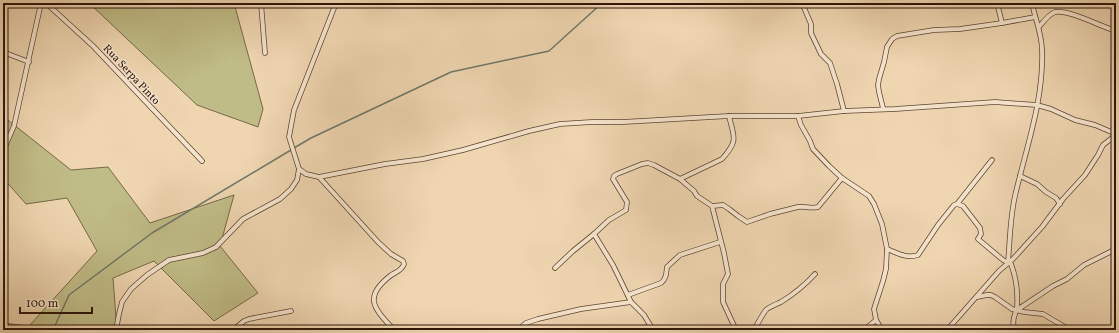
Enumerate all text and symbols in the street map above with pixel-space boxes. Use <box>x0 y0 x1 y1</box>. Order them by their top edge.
street label: Rua Serpa Pinto <box>99 42 163 108</box>
scale bar <box>20 289 92 315</box>
text: 100 m <box>26 296 59 312</box>

